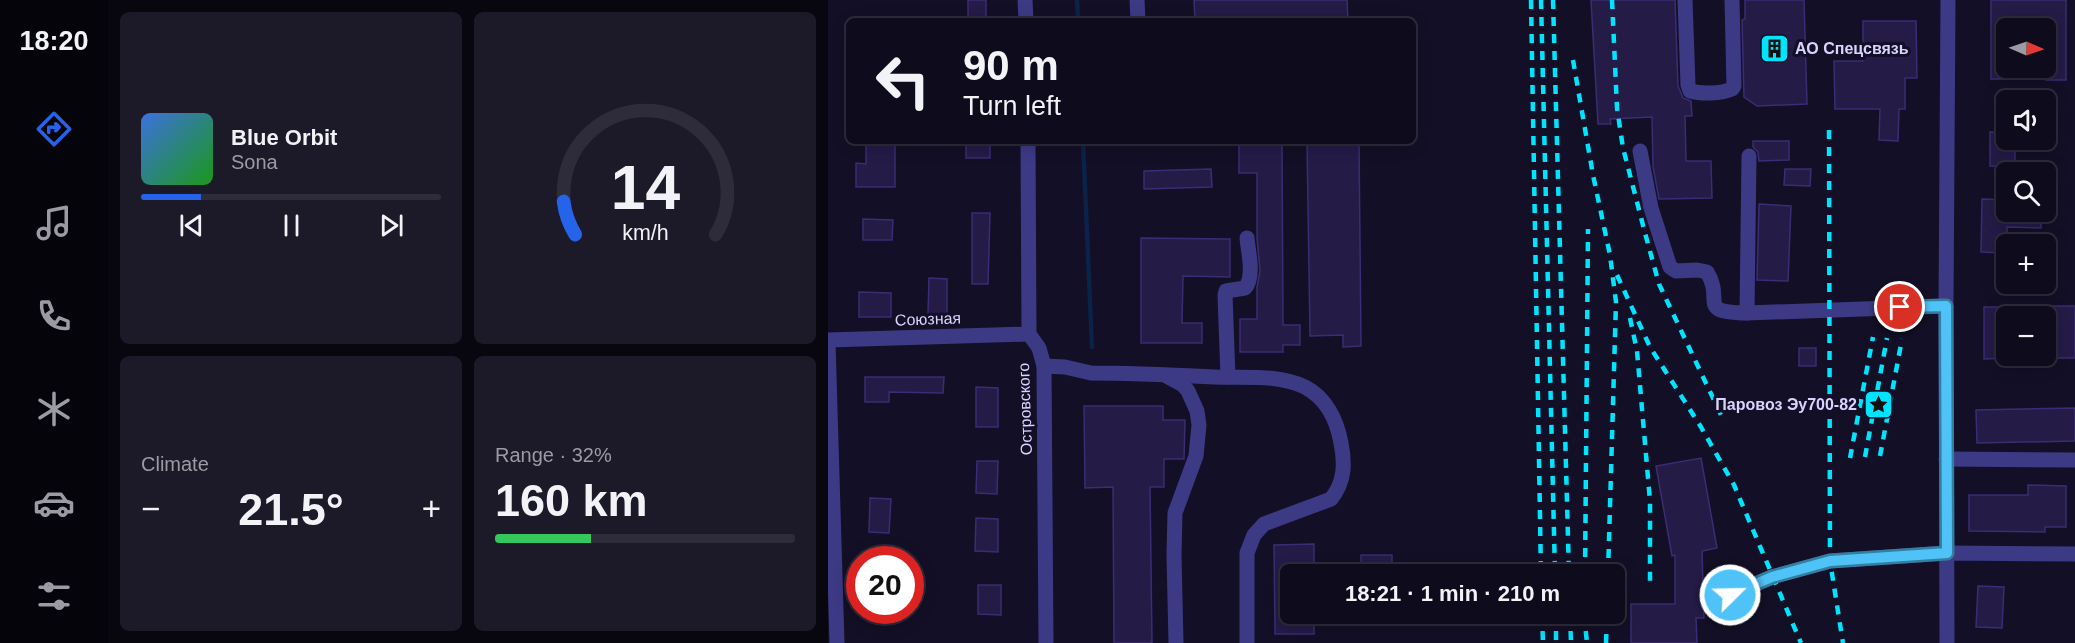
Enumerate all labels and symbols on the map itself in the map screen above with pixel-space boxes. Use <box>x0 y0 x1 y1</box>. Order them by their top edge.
north arrow <box>1996 18 2056 78</box>
building icon: АО Спецсвязь <box>1758 32 1790 64</box>
place label: АО Спецсвязь <box>1795 40 1909 57</box>
pin <box>1874 281 1925 332</box>
street label: Союзная <box>895 309 961 329</box>
street label: Островского <box>1015 362 1035 455</box>
place icon: Паровоз Эу700-82 <box>1862 388 1894 420</box>
place label: Паровоз Эу700-82 <box>1715 396 1857 413</box>
speed limit sign: 20 <box>846 546 924 624</box>
position arrow <box>1698 563 1762 627</box>

